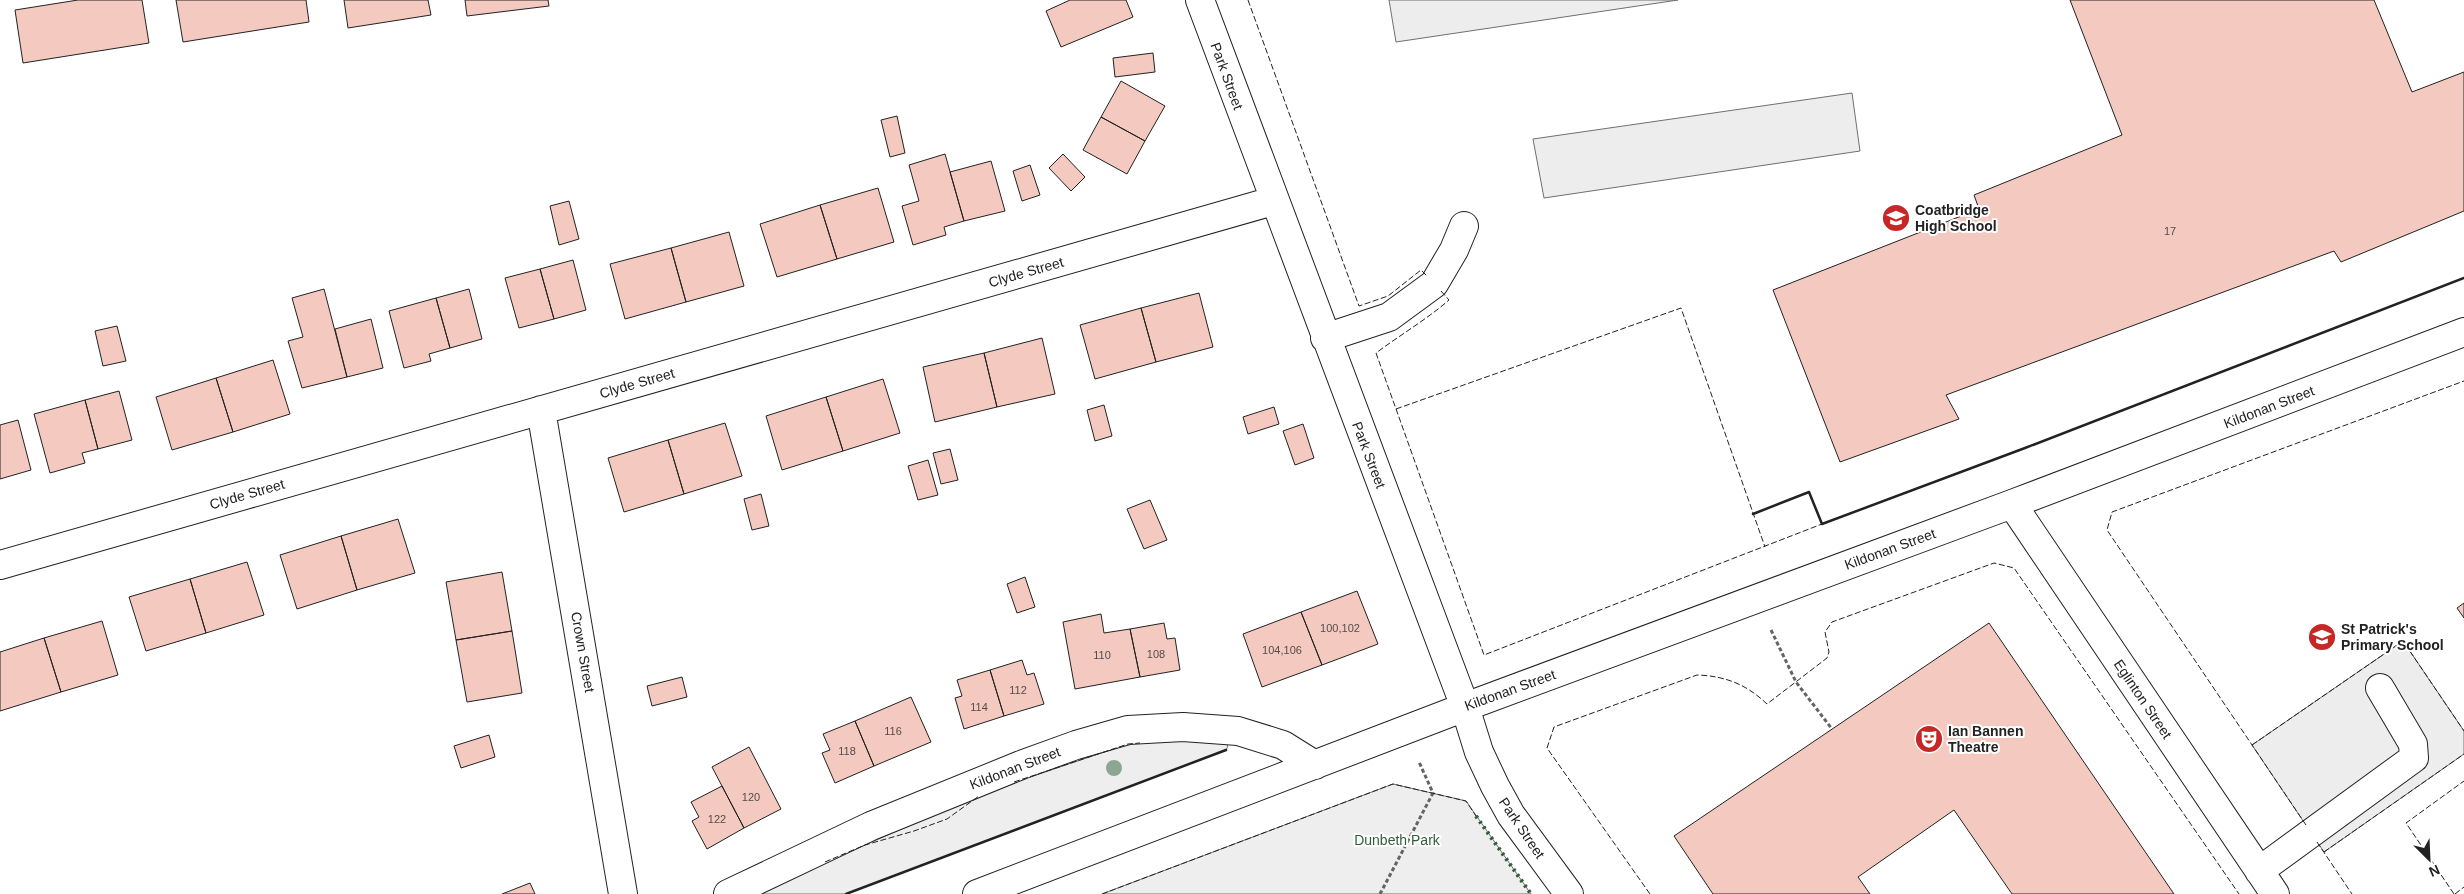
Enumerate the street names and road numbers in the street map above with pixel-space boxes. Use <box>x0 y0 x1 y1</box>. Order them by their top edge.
street label: Park Street <box>1208 40 1247 112</box>
street label: Clyde Street <box>987 254 1065 290</box>
street label: Clyde Street <box>598 365 676 401</box>
street label: Kildonan Street <box>2221 382 2317 432</box>
street label: Park Street <box>1349 419 1389 491</box>
street label: Clyde Street <box>208 476 286 512</box>
street label: Kildonan Street <box>1842 525 1938 573</box>
street label: Crown Street <box>568 610 598 694</box>
street label: Eglinton Street <box>2111 656 2175 742</box>
street label: Kildonan Street <box>1462 666 1558 714</box>
street label: Kildonan Street <box>967 743 1063 793</box>
street label: Park Street <box>1496 794 1548 862</box>

